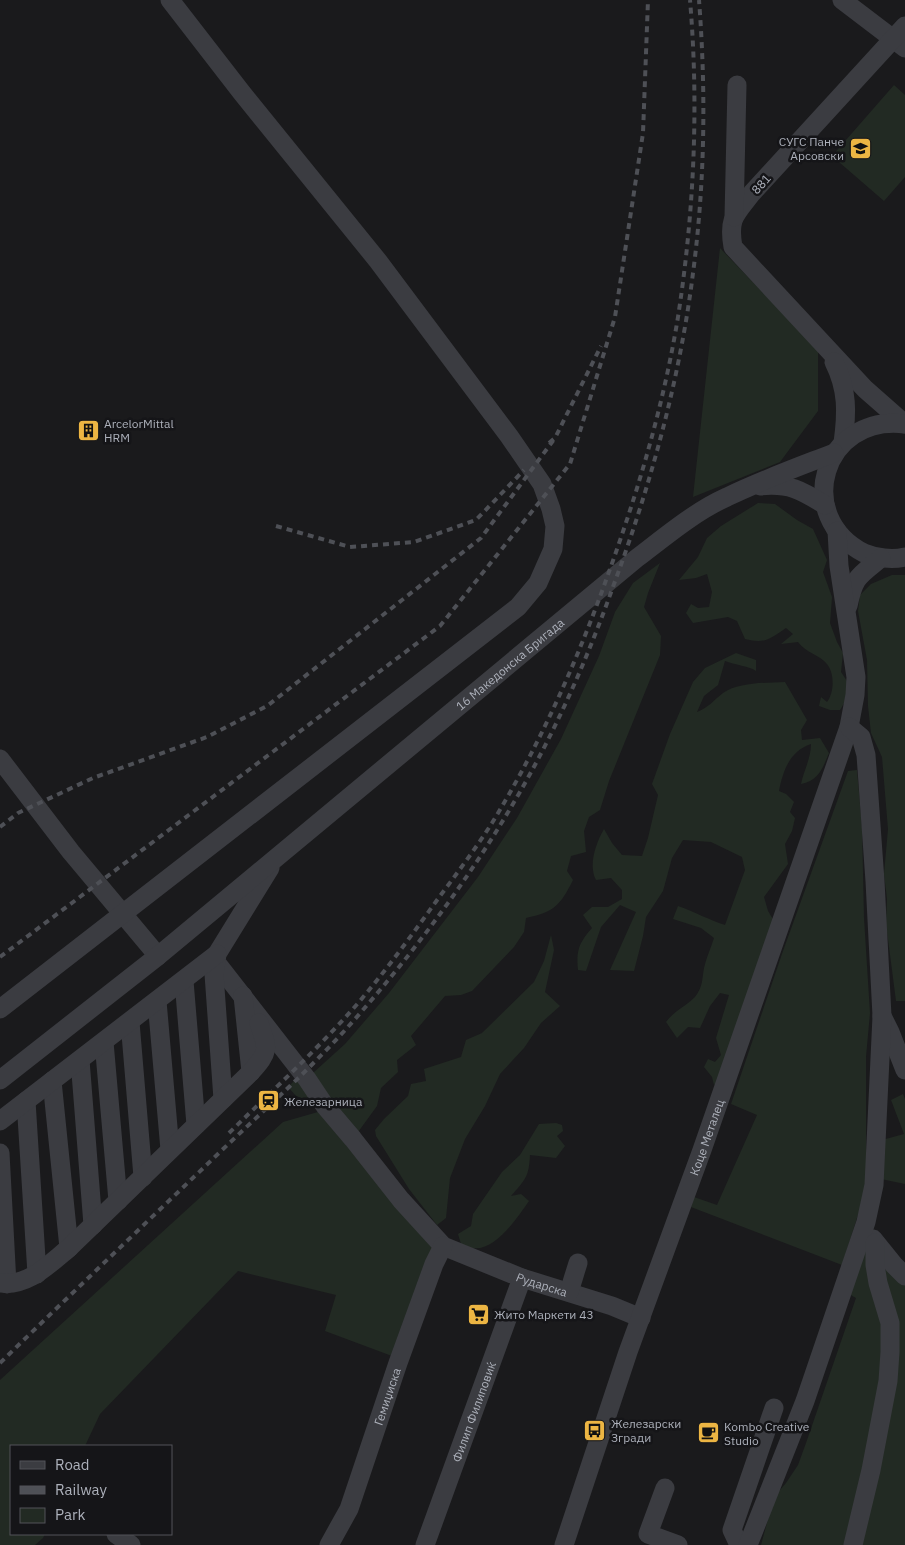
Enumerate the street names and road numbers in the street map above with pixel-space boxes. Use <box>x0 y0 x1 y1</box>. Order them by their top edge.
street label: 881 <box>748 171 774 197</box>
street label: 16 Македонска Бригада <box>452 614 567 713</box>
street label: Коце Металец <box>686 1097 727 1177</box>
street label: Рударска <box>514 1269 570 1299</box>
street label: Филип Филиповиќ <box>448 1359 499 1464</box>
street label: Гемиџиска <box>370 1365 404 1427</box>

